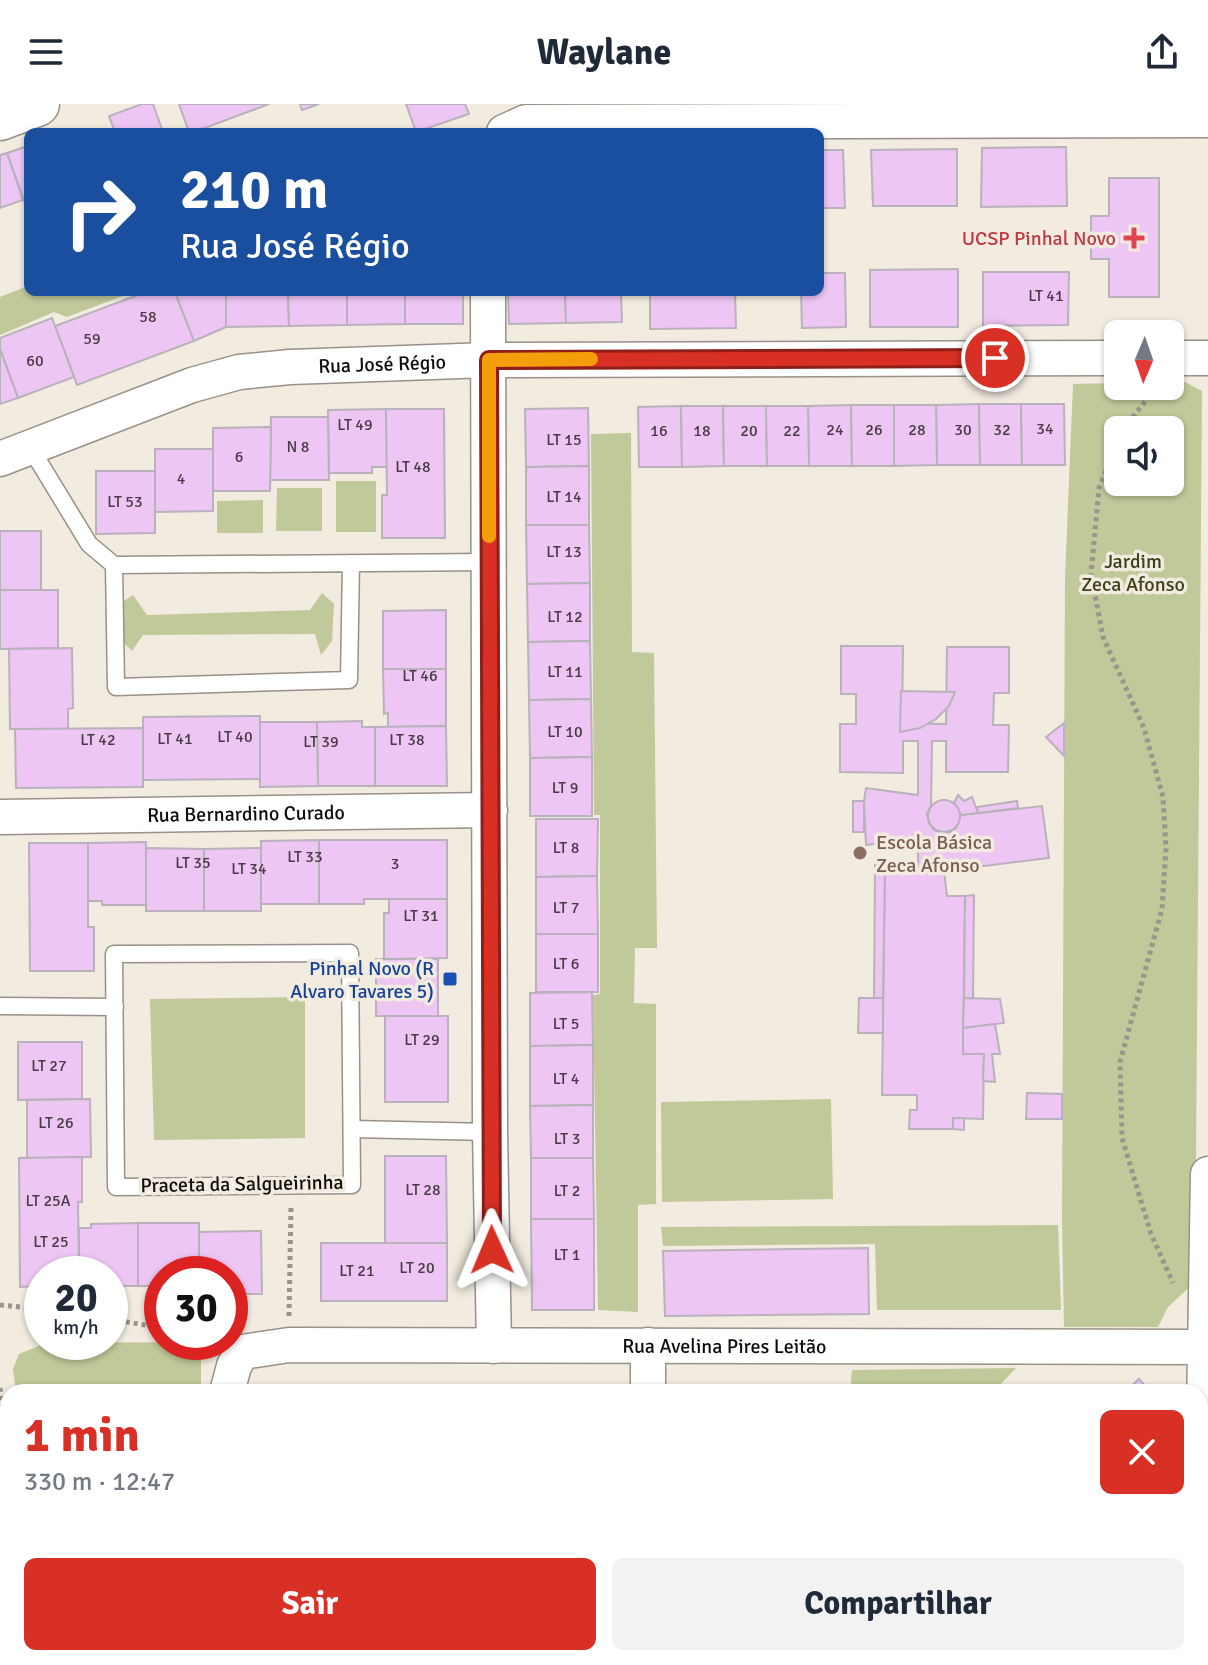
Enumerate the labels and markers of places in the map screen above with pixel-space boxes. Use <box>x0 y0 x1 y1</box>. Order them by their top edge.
place label: UCSP Pinhal Novo <box>962 226 1116 251</box>
marker: UCSP Pinhal Novo <box>1123 227 1145 249</box>
pin <box>961 324 1029 392</box>
place label: Escola Básica Zeca Afonso <box>876 830 992 878</box>
marker: Escola Básica Zeca Afonso <box>851 844 869 862</box>
place label: Pinhal Novo (R Alvaro Tavares 5) <box>290 956 434 1004</box>
marker: Pinhal Novo (R Alvaro Tavares 5) <box>441 970 459 988</box>

